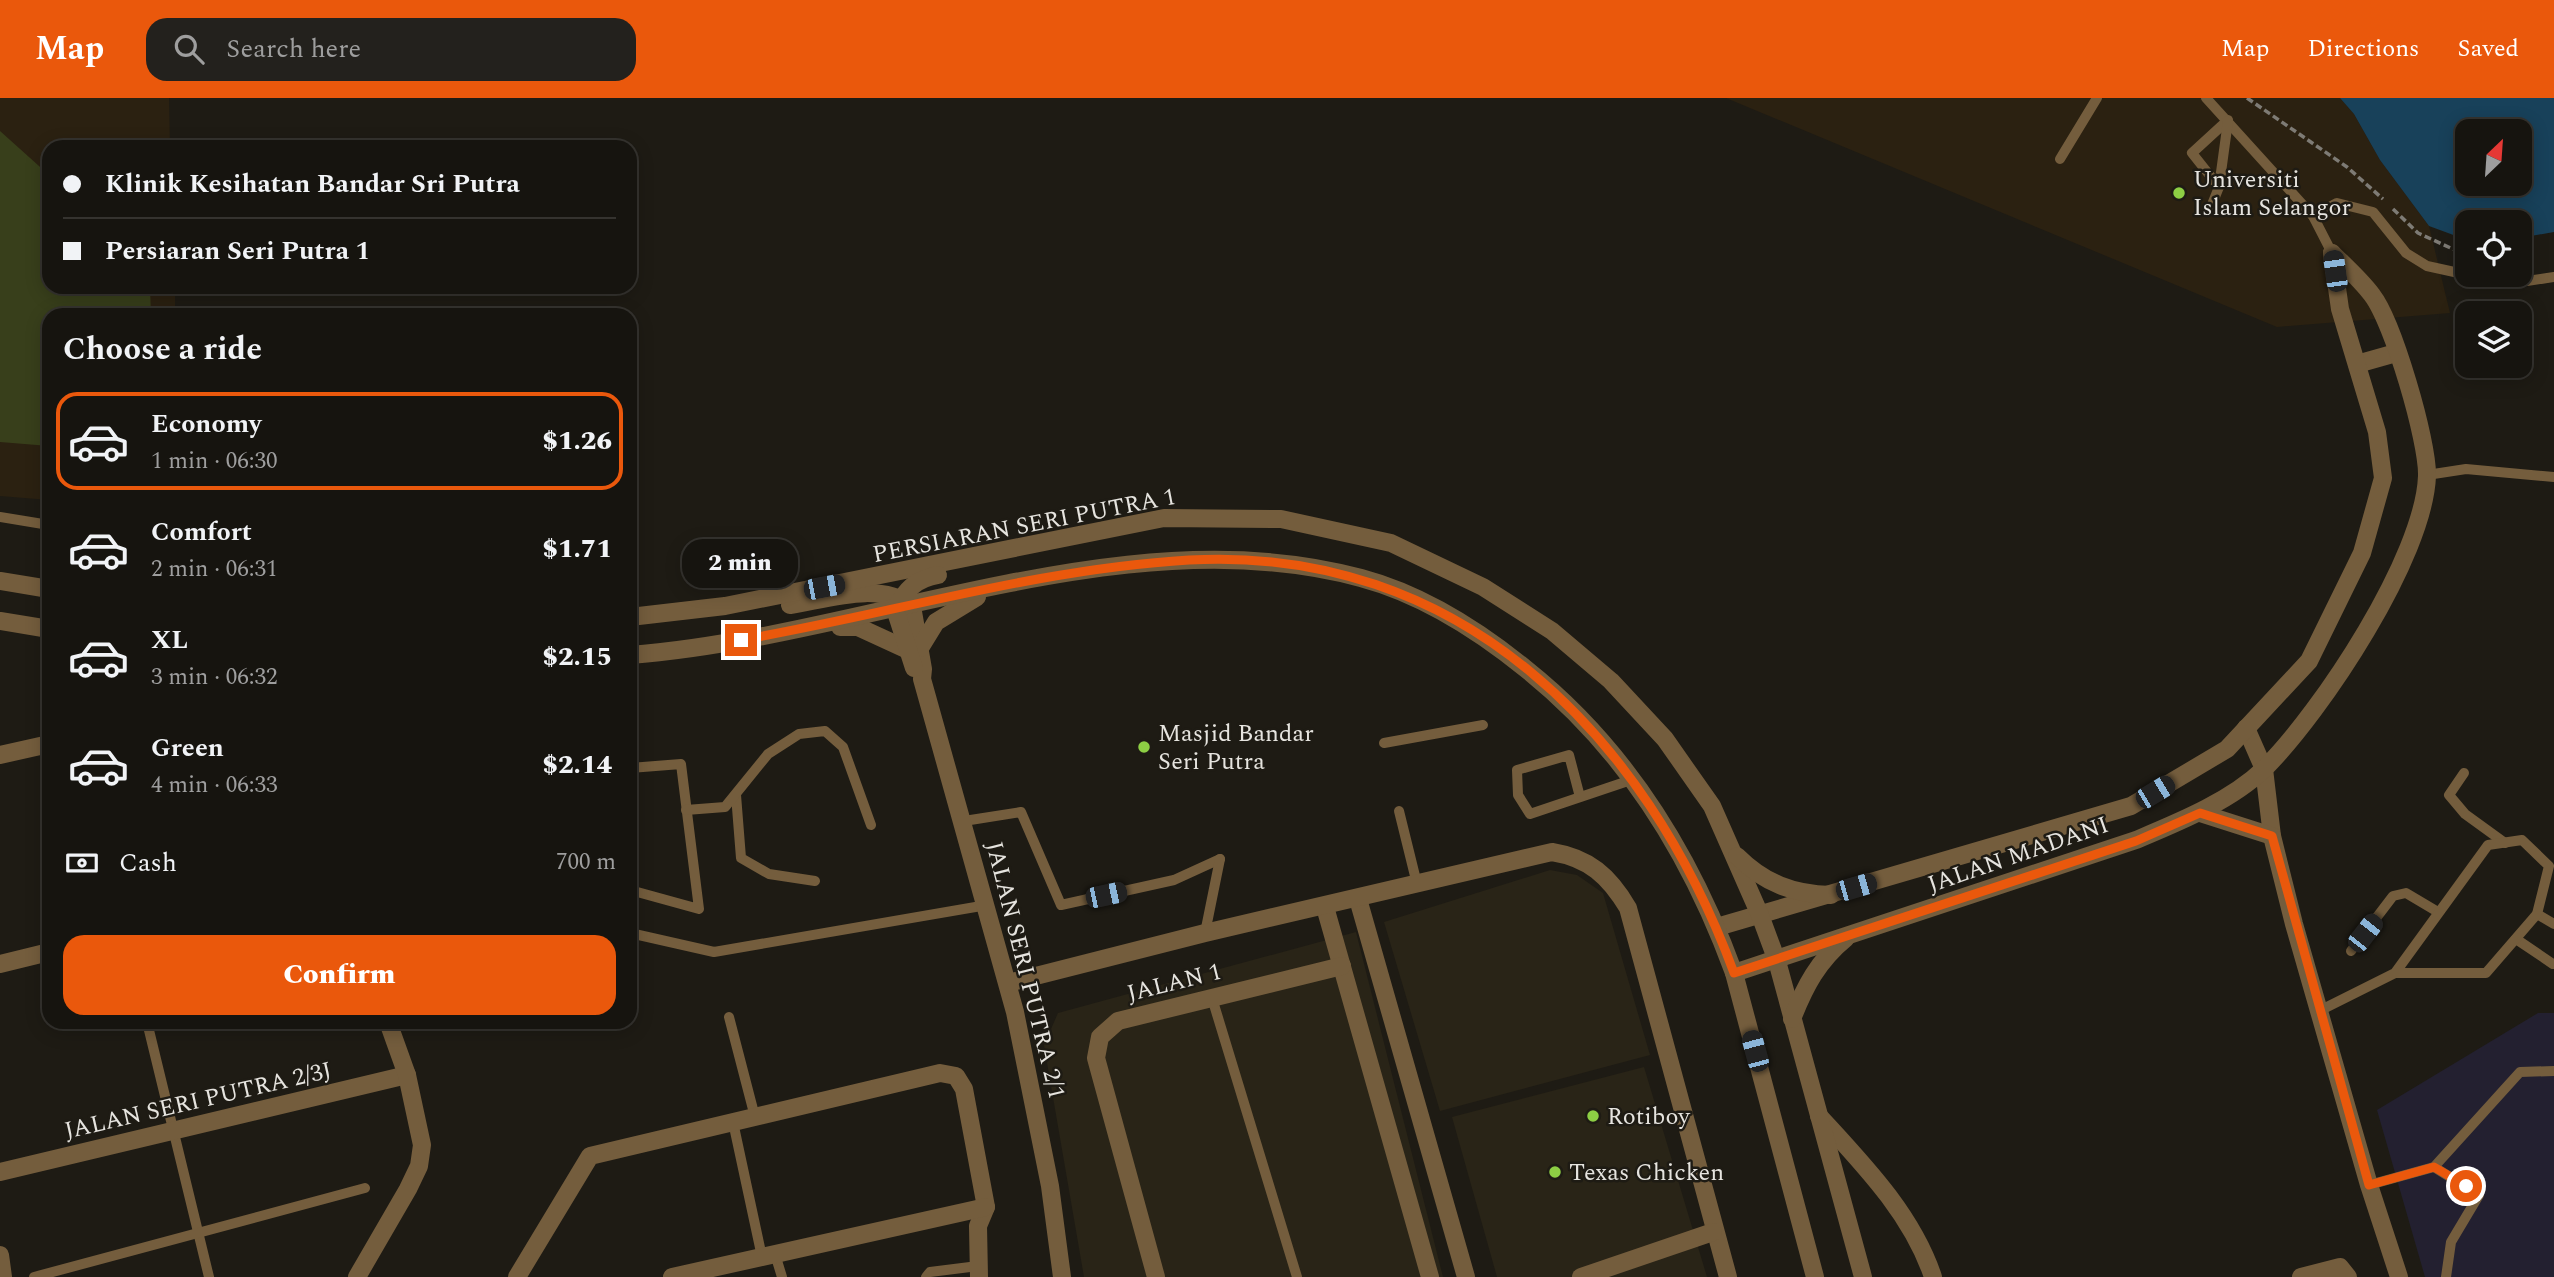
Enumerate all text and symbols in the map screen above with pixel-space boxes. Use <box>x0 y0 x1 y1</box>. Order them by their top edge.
search box <box>146 18 636 81</box>
text: Map <box>35 24 104 74</box>
text: Search here <box>226 29 361 69</box>
icon: search <box>170 30 208 68</box>
text: Map <box>2221 31 2269 67</box>
text: Directions <box>2307 31 2419 67</box>
text: Saved <box>2457 31 2519 67</box>
north arrow <box>2455 119 2532 196</box>
map controls <box>2455 119 2532 378</box>
place label: Universiti Islam Selangor <box>2193 162 2351 226</box>
text: Klinik Kesihatan Bandar Sri Putra <box>105 164 520 204</box>
marker: Universiti Islam Selangor <box>2171 185 2187 201</box>
button: locate <box>2455 210 2532 287</box>
text: Persiaran Seri Putra 1 <box>105 231 370 271</box>
car <box>2322 249 2349 293</box>
button: layers <box>2455 301 2532 378</box>
text: Choose a ride <box>63 325 262 374</box>
text: Economy <box>151 404 261 444</box>
icon: car <box>67 410 130 473</box>
text: $1.26 <box>542 421 612 461</box>
text: 1 min · 06:30 <box>151 444 278 479</box>
street label: PERSIARAN SERI PUTRA 1 <box>870 479 1179 573</box>
text: Comfort <box>151 512 252 552</box>
icon: car <box>67 518 130 581</box>
text: $1.71 <box>542 529 612 569</box>
callout: 2 min <box>683 538 799 588</box>
text: 2 min <box>708 546 772 581</box>
text: 2 min · 06:31 <box>151 552 278 587</box>
car <box>802 573 847 601</box>
text: XL <box>151 620 188 660</box>
route end <box>725 624 757 656</box>
icon: car <box>67 626 130 689</box>
text: $2.15 <box>542 637 612 677</box>
text: 3 min · 06:32 <box>151 660 278 695</box>
place label: Masjid Bandar Seri Putra <box>1158 716 1314 780</box>
text: Green <box>151 728 224 768</box>
icon: car <box>67 734 130 797</box>
marker: Masjid Bandar Seri Putra <box>1136 739 1152 755</box>
text: $2.14 <box>542 745 612 785</box>
text: 4 min · 06:33 <box>151 768 278 803</box>
car <box>2132 772 2179 812</box>
street label: JALAN MADANI <box>1923 807 2114 903</box>
street label: JALAN SERI PUTRA 2/1 <box>976 838 1074 1103</box>
text: Cash <box>119 843 177 883</box>
icon: cash <box>63 844 101 882</box>
text: 700 m <box>556 845 616 880</box>
car <box>1833 871 1880 903</box>
car <box>1084 880 1129 910</box>
car <box>2344 910 2387 956</box>
button: Confirm <box>63 935 616 1015</box>
street label: JALAN 1 <box>1123 954 1225 1012</box>
car <box>1740 1028 1771 1074</box>
street label: JALAN SERI PUTRA 2/3J <box>61 1053 336 1149</box>
place label: Rotiboy <box>1607 1099 1691 1135</box>
marker: Rotiboy <box>1585 1108 1601 1124</box>
place label: Texas Chicken <box>1569 1155 1724 1191</box>
marker: Texas Chicken <box>1547 1164 1563 1180</box>
route start <box>2450 1170 2482 1202</box>

